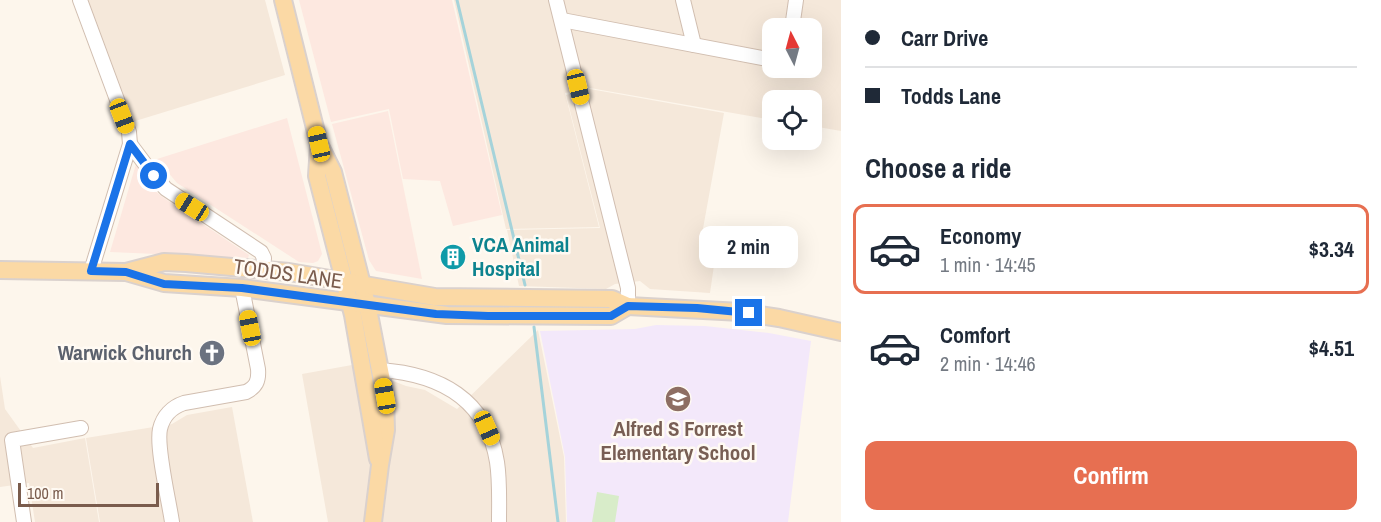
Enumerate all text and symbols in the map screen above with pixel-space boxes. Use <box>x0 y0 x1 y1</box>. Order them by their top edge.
north arrow <box>762 18 822 78</box>
map controls <box>762 18 822 150</box>
text: Carr Drive <box>901 23 988 53</box>
car <box>565 67 591 107</box>
text: Todds Lane <box>901 81 1001 111</box>
button: locate <box>762 90 822 150</box>
car <box>107 96 137 136</box>
car <box>306 124 332 164</box>
text: Choose a ride <box>865 150 1011 186</box>
route start <box>140 162 167 189</box>
car <box>172 190 212 224</box>
text: Economy <box>940 221 1021 251</box>
icon: car <box>868 222 922 276</box>
callout: 2 min <box>700 226 798 268</box>
place label: VCA Animal Hospital <box>472 230 569 283</box>
text: 2 min <box>727 233 770 260</box>
text: $3.34 <box>1309 234 1354 264</box>
building icon: VCA Animal Hospital <box>438 242 468 272</box>
text: 1 min · 14:45 <box>940 251 1036 278</box>
street label: TODDS LANE <box>232 252 344 296</box>
route end <box>735 299 762 326</box>
car <box>238 309 262 347</box>
text: Comfort <box>940 320 1010 350</box>
icon: car <box>868 321 922 375</box>
text: $4.51 <box>1309 333 1354 363</box>
place label: Warwick Church <box>58 338 192 367</box>
church icon: Warwick Church <box>197 338 227 368</box>
text: 2 min · 14:46 <box>940 350 1036 377</box>
car <box>373 377 397 415</box>
school or university icon: Alfred S Forrest Elementary School <box>663 384 693 414</box>
car <box>471 408 503 448</box>
place label: Alfred S Forrest Elementary School <box>600 414 756 467</box>
button: Confirm <box>865 441 1357 510</box>
scale bar <box>18 480 159 508</box>
text: 100 m <box>27 482 63 504</box>

